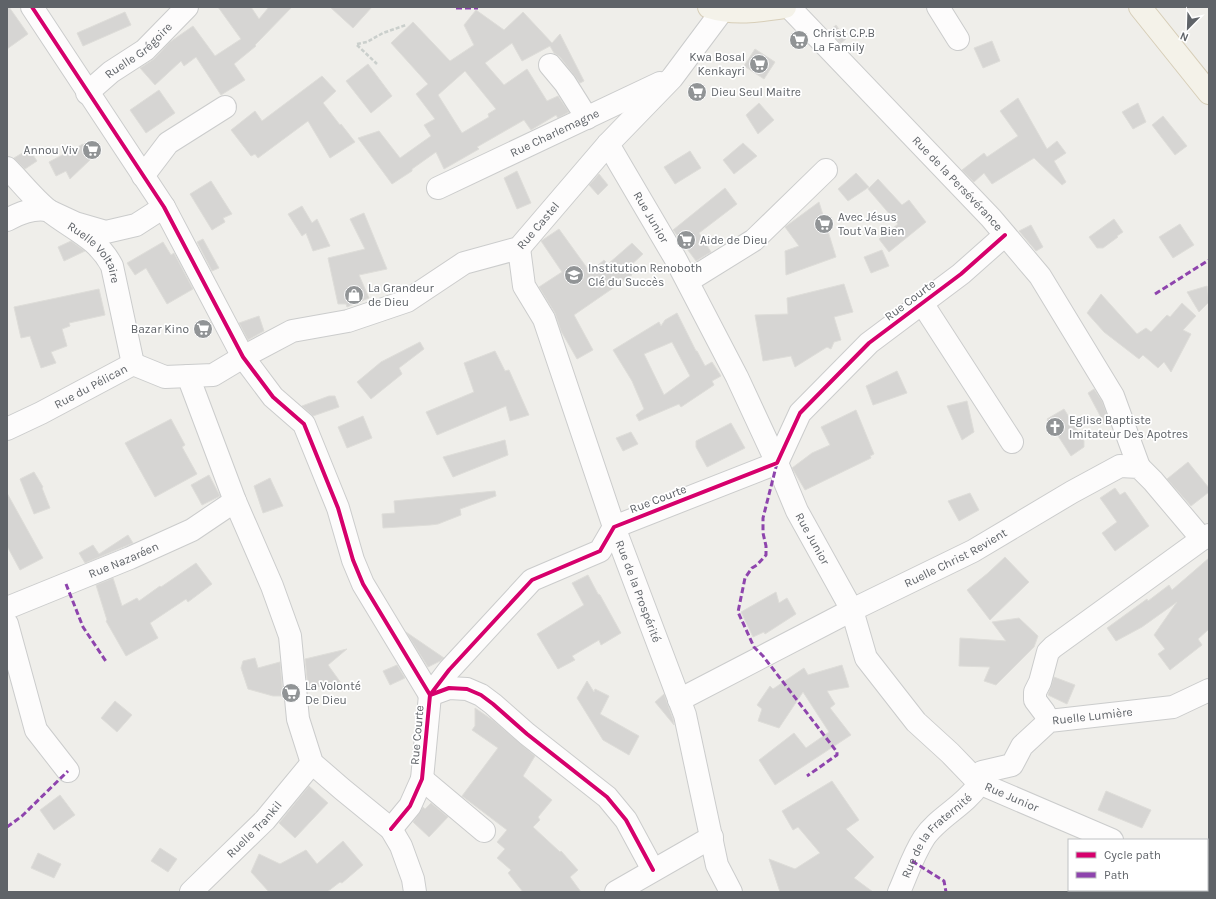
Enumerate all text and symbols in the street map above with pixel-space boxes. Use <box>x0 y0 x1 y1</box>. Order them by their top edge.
north arrow <box>1168 8 1208 48</box>
street label: Ruelle Grégoire <box>102 20 175 81</box>
place label: Christ C.P.B La Family <box>813 26 875 54</box>
supermarket icon: Christ C.P.B La Family <box>788 29 810 51</box>
text: N <box>1178 29 1190 44</box>
place label: Kwa Bosal Kenkayri <box>689 50 745 78</box>
supermarket icon: Kwa Bosal Kenkayri <box>748 53 770 75</box>
supermarket icon: Dieu Seul Maitre <box>686 81 708 103</box>
place label: Dieu Seul Maitre <box>711 85 801 99</box>
street label: Rue Charlemagne <box>508 106 601 160</box>
street label: Rue de la Persévérance <box>909 133 1006 234</box>
supermarket icon: Annou Viv <box>81 139 103 161</box>
place label: Annou Viv <box>24 143 78 157</box>
street label: Rue Junior <box>630 189 672 246</box>
street label: Rue Castel <box>514 199 562 252</box>
place label: Avec Jésus Tout Va Bien <box>838 210 905 238</box>
supermarket icon: Avec Jésus Tout Va Bien <box>813 213 835 235</box>
street label: Ruelle Voltaire <box>65 219 122 284</box>
supermarket icon: Aide de Dieu <box>675 229 697 251</box>
place label: Aide de Dieu <box>700 233 768 247</box>
place label: Institution Renoboth Clé du Succès <box>588 261 702 289</box>
school or university icon: Institution Renoboth Clé du Succès <box>563 264 585 286</box>
street label: Rue Courte <box>882 276 938 324</box>
place label: La Grandeur de Dieu <box>368 281 435 309</box>
shop icon: La Grandeur de Dieu <box>343 284 365 306</box>
supermarket icon: Bazar Kino <box>192 318 214 340</box>
place label: Bazar Kino <box>131 322 189 336</box>
street label: Rue du Pélican <box>52 361 130 412</box>
place label: Eglise Baptiste Imitateur Des Apotres <box>1069 413 1188 441</box>
church icon: Eglise Baptiste Imitateur Des Apotres <box>1044 416 1066 438</box>
street label: Rue Courte <box>628 482 688 516</box>
street label: Rue Junior <box>792 510 833 568</box>
street label: Ruelle Christ Revient <box>902 525 1010 590</box>
street label: Rue de la Prospérité <box>613 538 664 644</box>
street label: Rue Nazaréen <box>86 539 161 581</box>
place label: La Volonté De Dieu <box>305 679 361 707</box>
supermarket icon: La Volonté De Dieu <box>280 682 302 704</box>
street label: Rue Courte <box>407 705 427 765</box>
street label: Ruelle Lumière <box>1051 705 1133 728</box>
street label: Rue Junior <box>982 779 1041 815</box>
street label: Rue de la Fraternité <box>899 791 975 880</box>
street label: Ruelle Trankil <box>224 798 285 861</box>
legend <box>1068 839 1208 891</box>
text: Cycle path <box>1104 848 1161 862</box>
text: Path <box>1104 868 1129 882</box>

